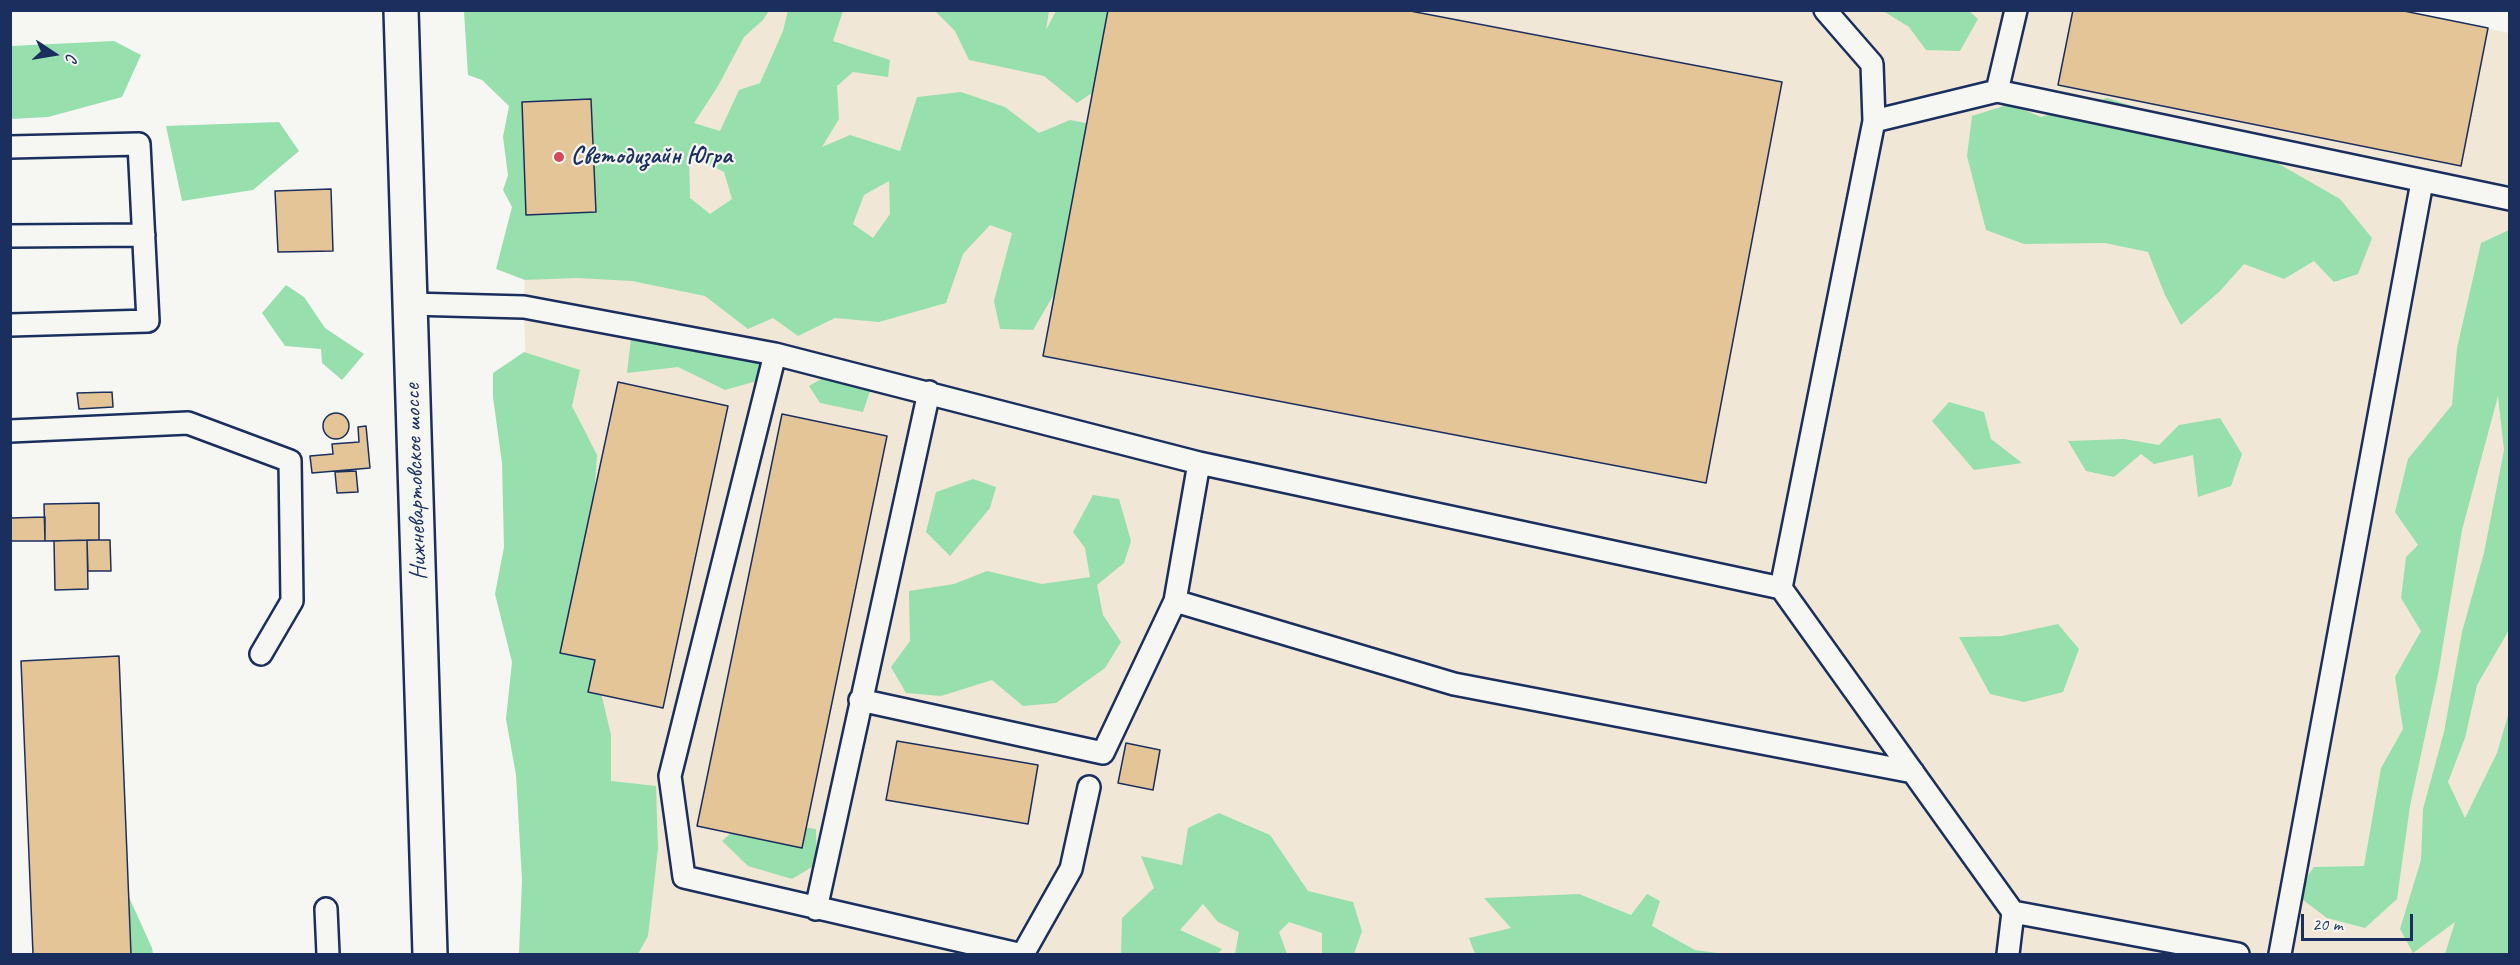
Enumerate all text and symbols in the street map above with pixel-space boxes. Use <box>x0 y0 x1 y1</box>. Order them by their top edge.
north arrow <box>24 24 84 84</box>
text: С <box>61 52 82 64</box>
place label: Светодизайн Югра <box>571 143 732 171</box>
marker: Светодизайн Югра <box>552 150 566 164</box>
street label: Нижневартовское шоссе <box>398 383 434 581</box>
scale bar <box>2304 902 2416 940</box>
text: 20 m <box>2312 913 2343 935</box>

